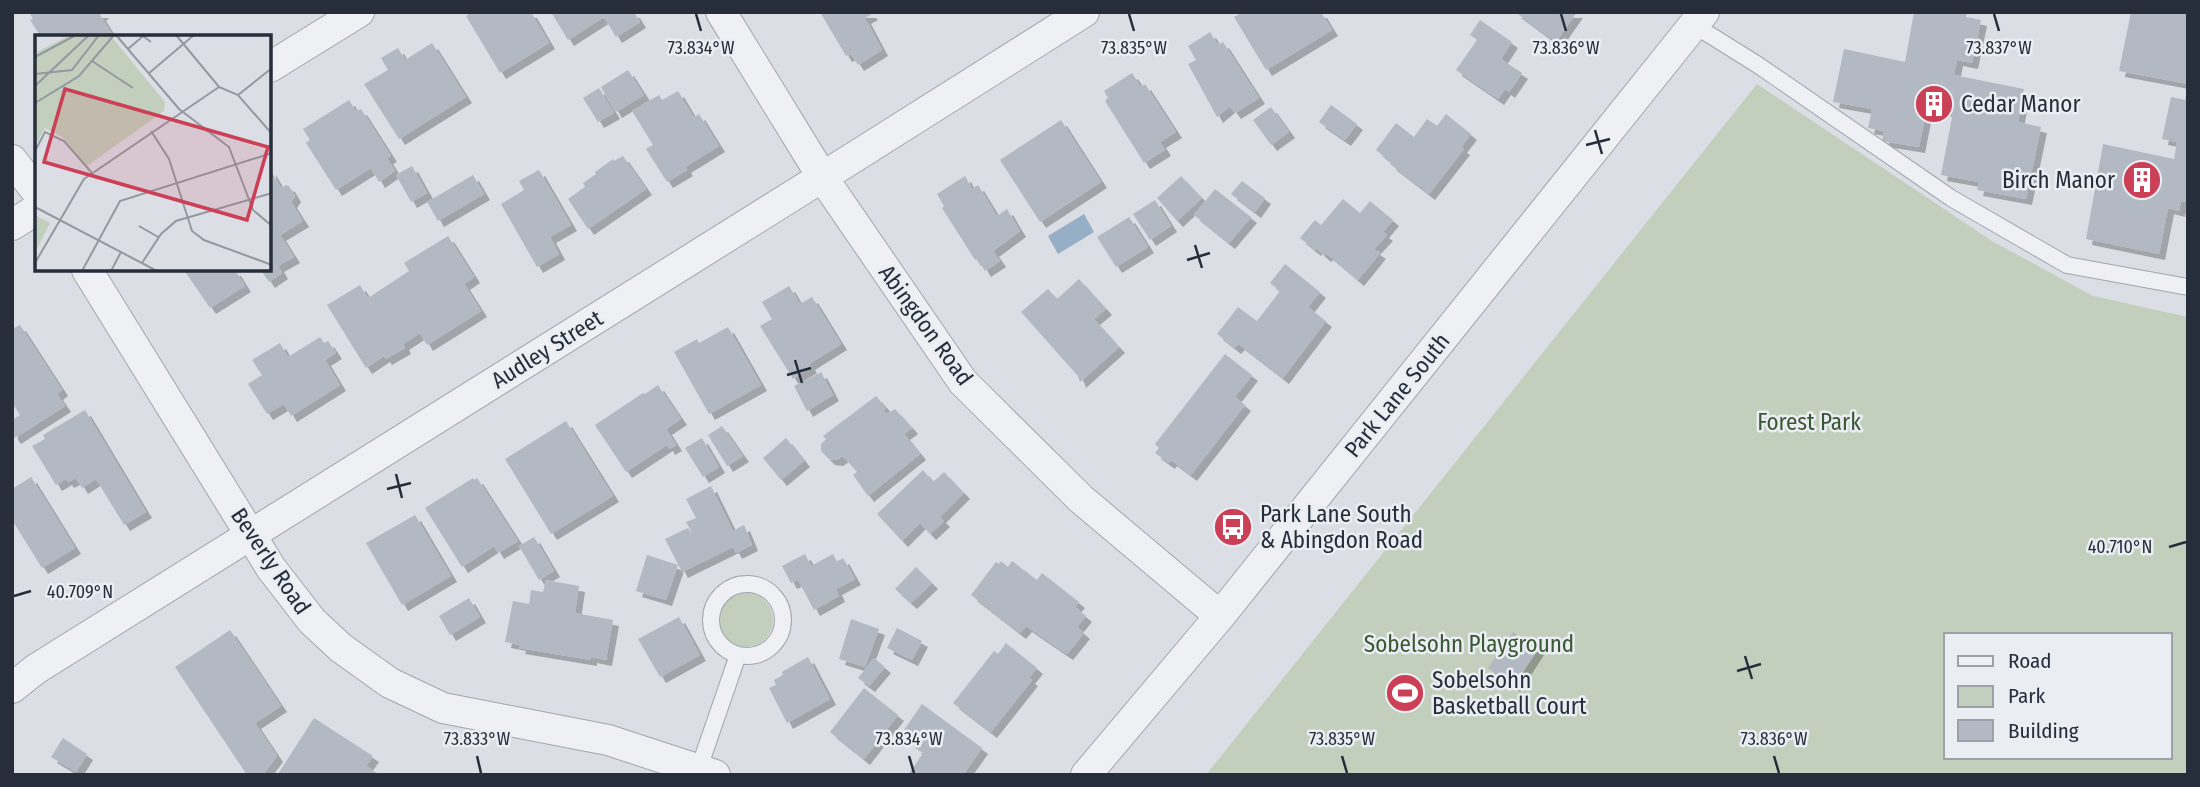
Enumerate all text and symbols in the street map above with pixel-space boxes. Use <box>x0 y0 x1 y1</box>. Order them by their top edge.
inset map <box>35 35 271 271</box>
text: 73.834°W <box>668 37 735 59</box>
text: 73.835°W <box>1101 37 1168 59</box>
text: 73.836°W <box>1533 37 1600 59</box>
text: 73.837°W <box>1966 37 2032 59</box>
building icon: Cedar Manor <box>1913 83 1955 125</box>
place label: Cedar Manor <box>1961 90 2081 118</box>
building icon: Birch Manor <box>2121 159 2163 201</box>
place label: Birch Manor <box>2002 166 2115 194</box>
street label: Abingdon Road <box>873 259 979 391</box>
street label: Audley Street <box>486 304 608 394</box>
street label: Park Lane South <box>1338 327 1456 463</box>
park label: Forest Park <box>1757 408 1861 436</box>
place label: Park Lane South & Abingdon Road <box>1260 500 1423 554</box>
street label: Beverly Road <box>225 502 317 620</box>
bus stop icon: Park Lane South & Abingdon Road <box>1212 506 1254 548</box>
text: 40.710°N <box>2088 536 2152 558</box>
text: 40.709°N <box>47 581 113 603</box>
park label: Sobelsohn Playground <box>1364 630 1574 658</box>
legend <box>1944 633 2172 759</box>
text: Road <box>2008 648 2052 674</box>
place label: Sobelsohn Basketball Court <box>1432 666 1587 720</box>
sports icon: Sobelsohn Basketball Court <box>1384 672 1426 714</box>
text: Park <box>2008 683 2046 709</box>
text: Building <box>2008 718 2079 744</box>
text: 73.833°W <box>444 728 511 750</box>
text: 73.834°W <box>876 728 943 750</box>
text: 73.835°W <box>1309 728 1376 750</box>
text: 73.836°W <box>1741 728 1808 750</box>

